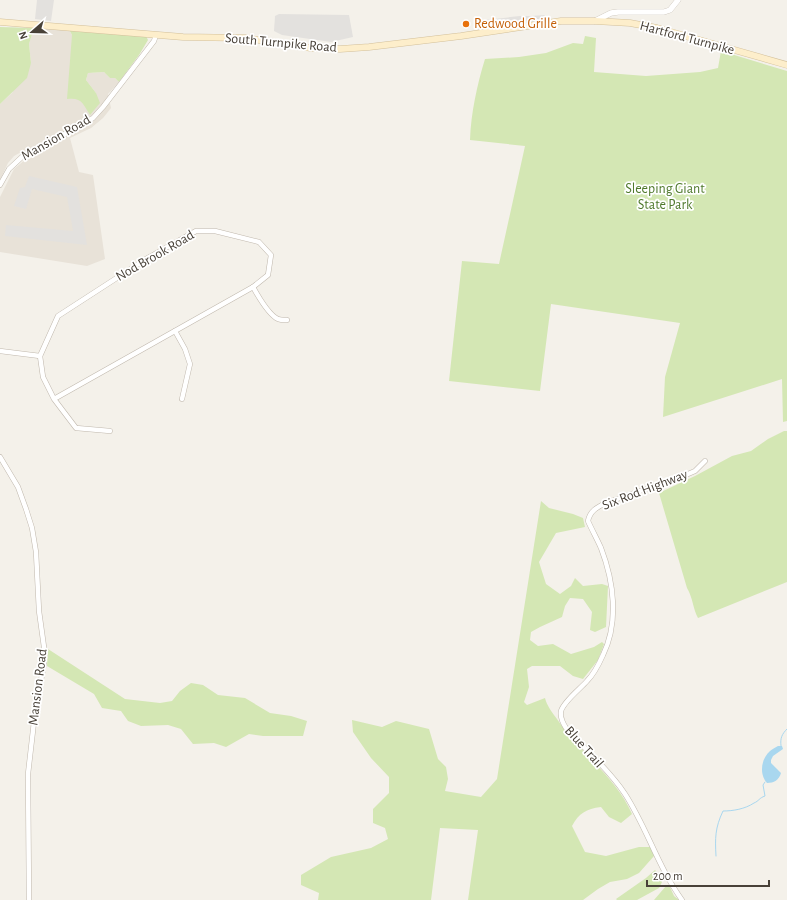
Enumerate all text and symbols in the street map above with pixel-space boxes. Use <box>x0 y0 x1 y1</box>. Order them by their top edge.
north arrow <box>12 12 52 52</box>
place label: Redwood Grille <box>474 17 557 31</box>
marker: Redwood Grille <box>461 19 471 29</box>
street label: Hartford Turnpike <box>638 19 736 57</box>
text: N <box>17 30 30 41</box>
street label: South Turnpike Road <box>224 31 338 55</box>
street label: Mansion Road <box>19 113 93 163</box>
park label: Sleeping Giant State Park <box>625 182 705 212</box>
street label: Nod Brook Road <box>113 228 197 284</box>
street label: Six Rod Highway <box>600 467 690 513</box>
street label: Mansion Road <box>26 648 50 726</box>
street label: Blue Trail <box>562 724 606 770</box>
scale bar <box>647 862 769 888</box>
text: 200 m <box>653 870 683 882</box>

